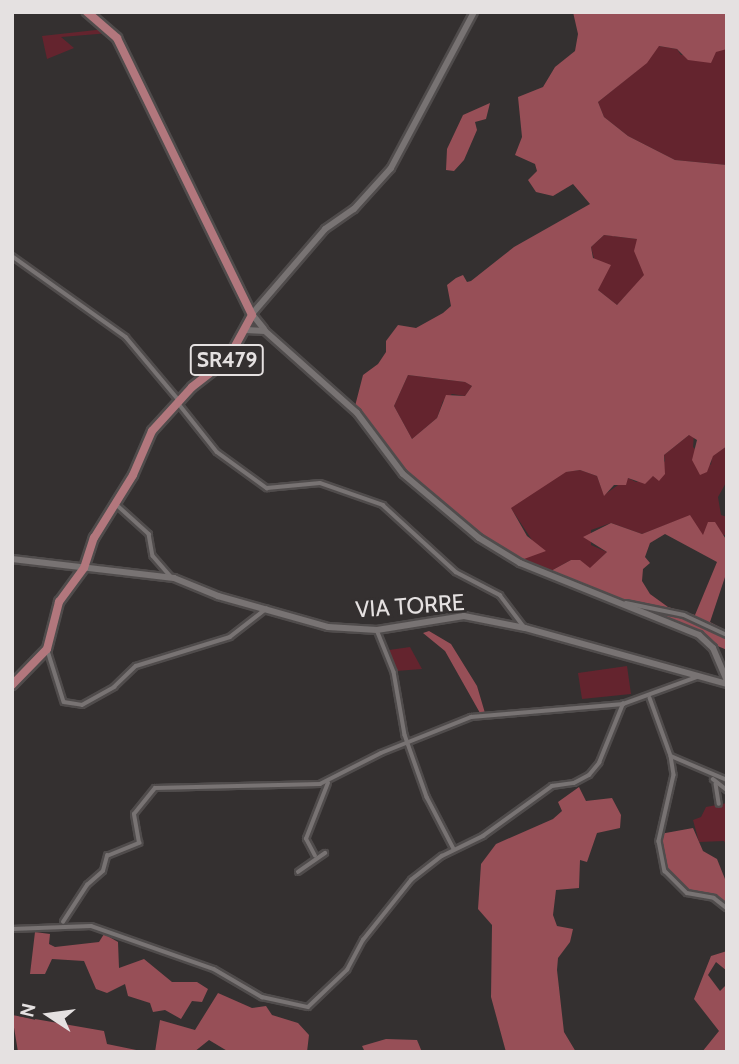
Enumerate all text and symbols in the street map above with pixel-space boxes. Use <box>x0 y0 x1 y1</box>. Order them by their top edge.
road number: SR479 <box>188 342 266 378</box>
street label: VIA TORRE <box>355 588 465 624</box>
north arrow <box>14 980 84 1050</box>
text: N <box>15 1001 41 1019</box>

